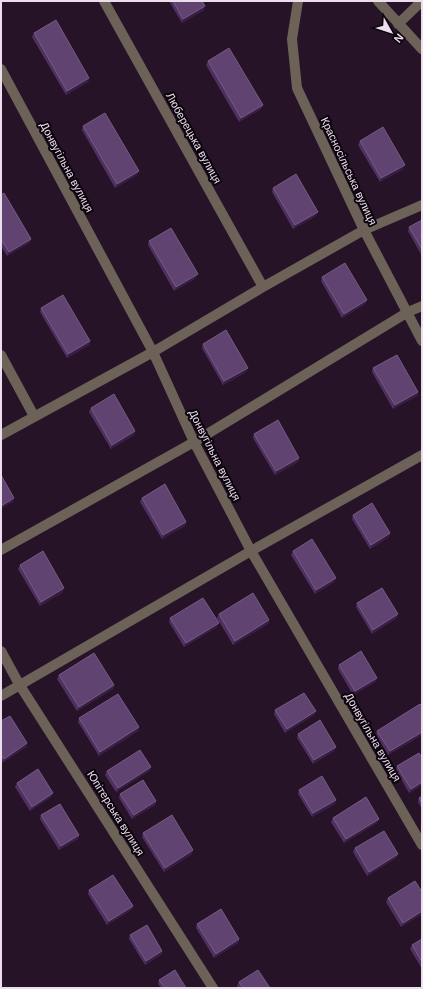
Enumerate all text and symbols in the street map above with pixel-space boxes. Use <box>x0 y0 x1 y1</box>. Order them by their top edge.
north arrow <box>371 12 411 52</box>
text: N <box>392 31 406 45</box>
street label: Люберецька вулиця <box>164 91 224 186</box>
street label: Красносільська вулиця <box>319 115 379 227</box>
street label: Донвугільна вулиця <box>38 120 96 214</box>
street label: Донвугільна вулиця <box>187 408 243 502</box>
street label: Донвугільна вулиця <box>343 691 403 784</box>
street label: Юпітерська вулиця <box>85 768 147 858</box>

